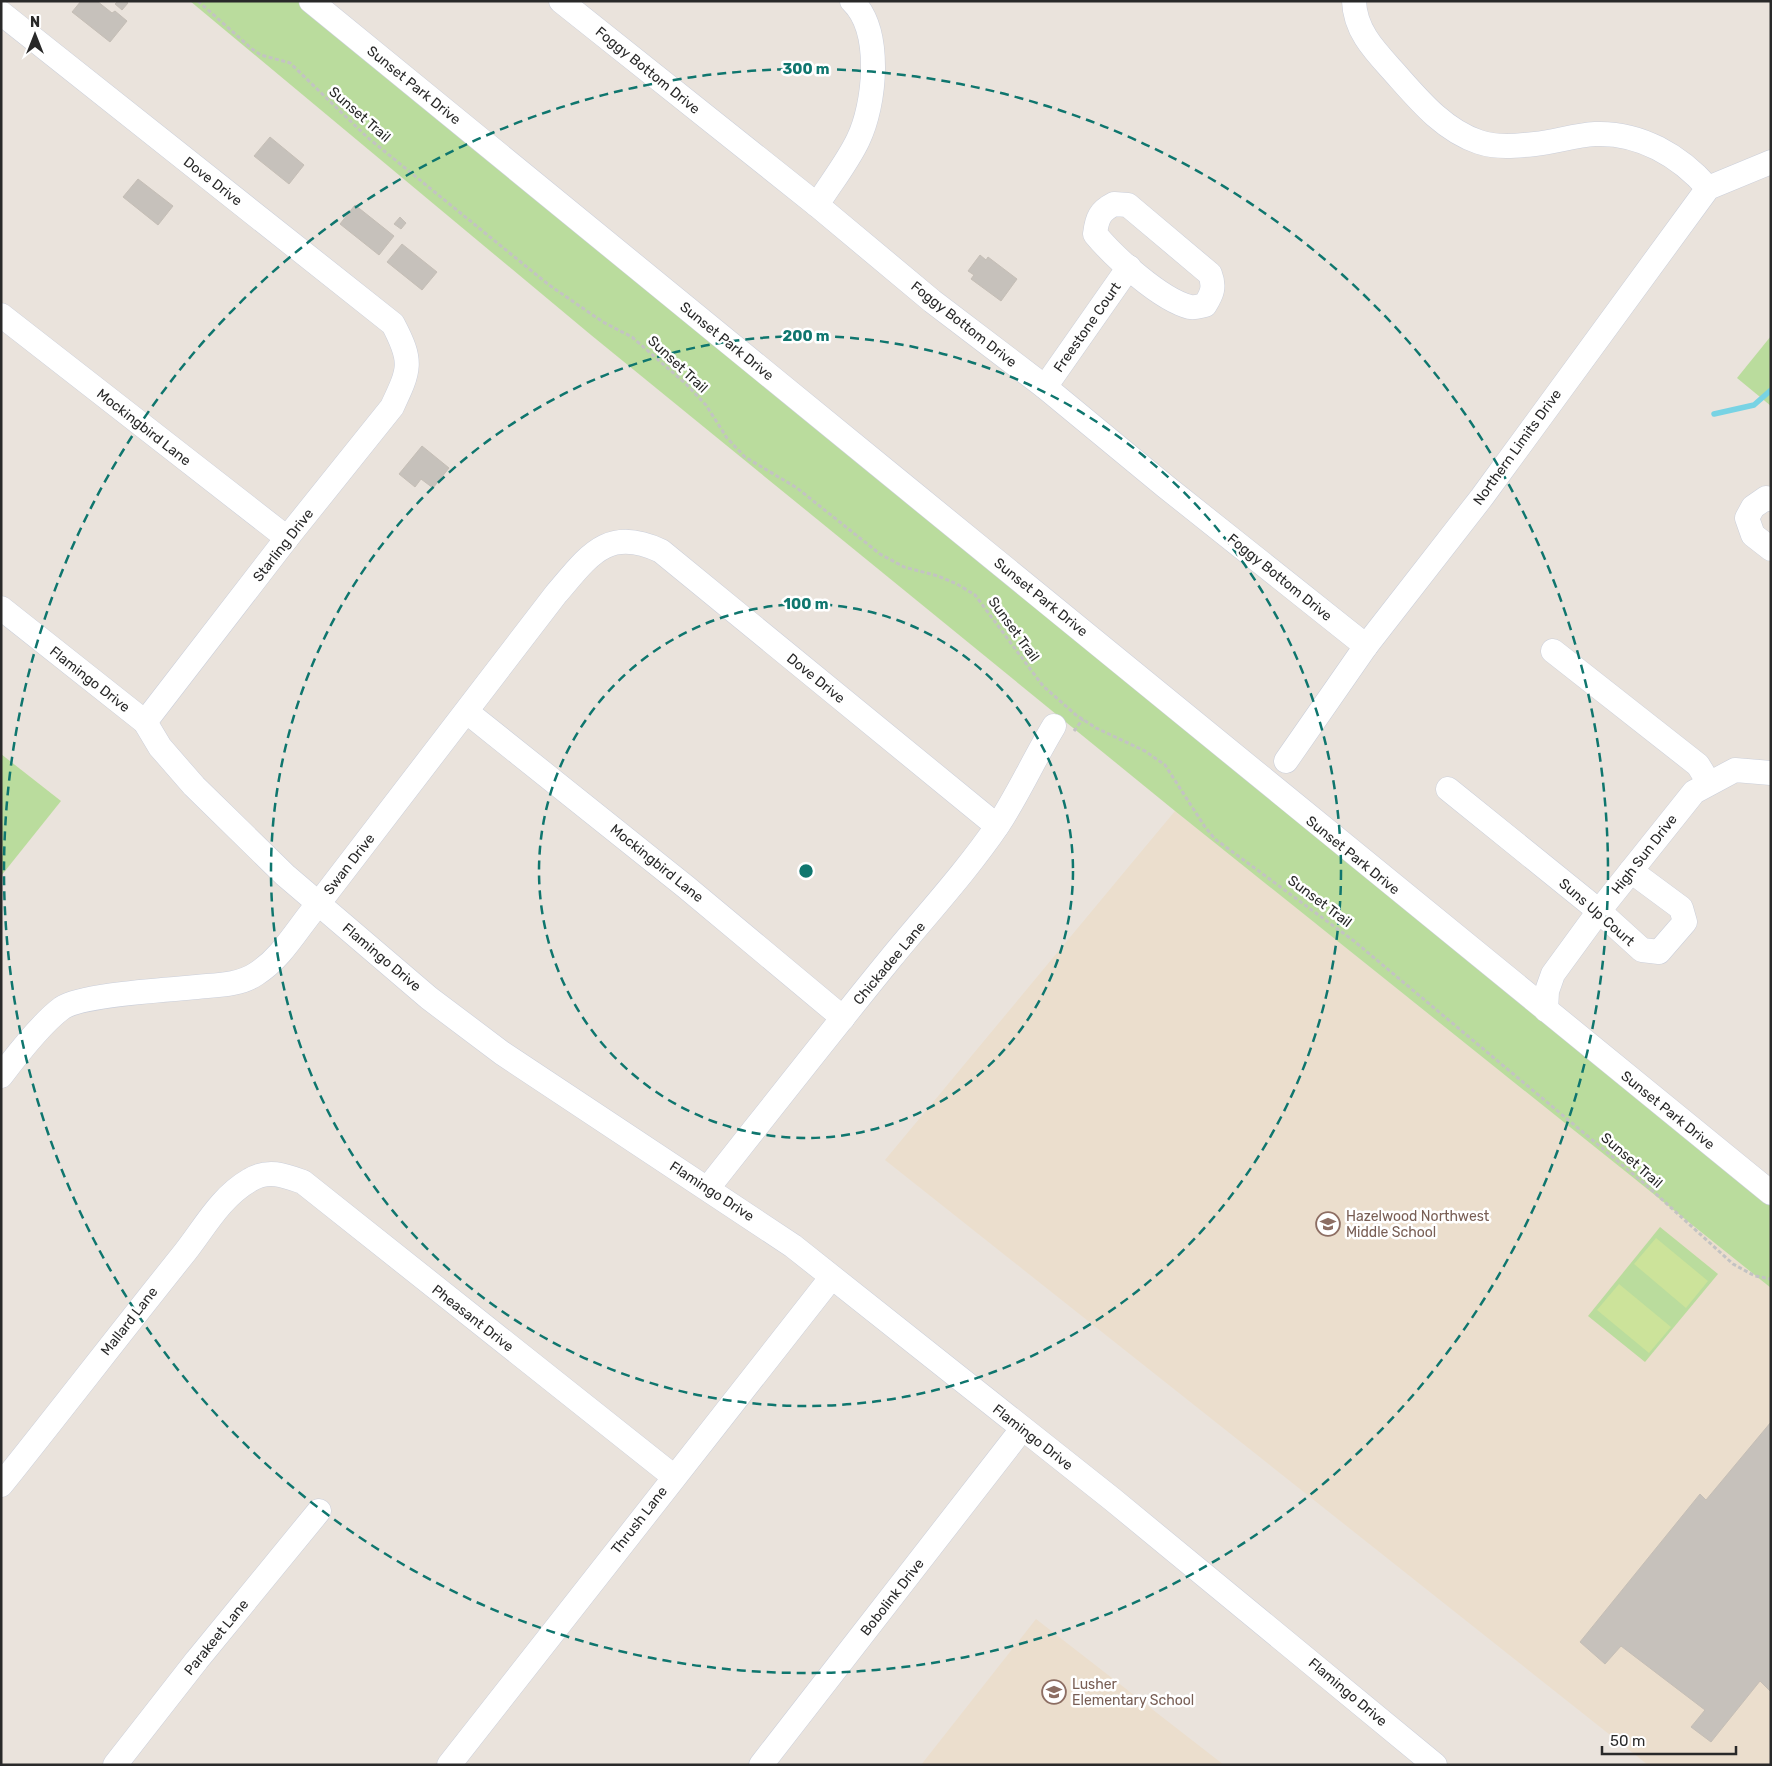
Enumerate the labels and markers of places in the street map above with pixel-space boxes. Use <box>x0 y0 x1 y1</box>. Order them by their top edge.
centre of rings <box>797 862 815 880</box>
place label: Hazelwood Northwest Middle School <box>1346 1208 1490 1241</box>
school or university icon: Hazelwood Northwest Middle School <box>1315 1211 1341 1237</box>
place label: Lusher Elementary School <box>1072 1676 1194 1709</box>
school or university icon: Lusher Elementary School <box>1041 1679 1067 1705</box>

